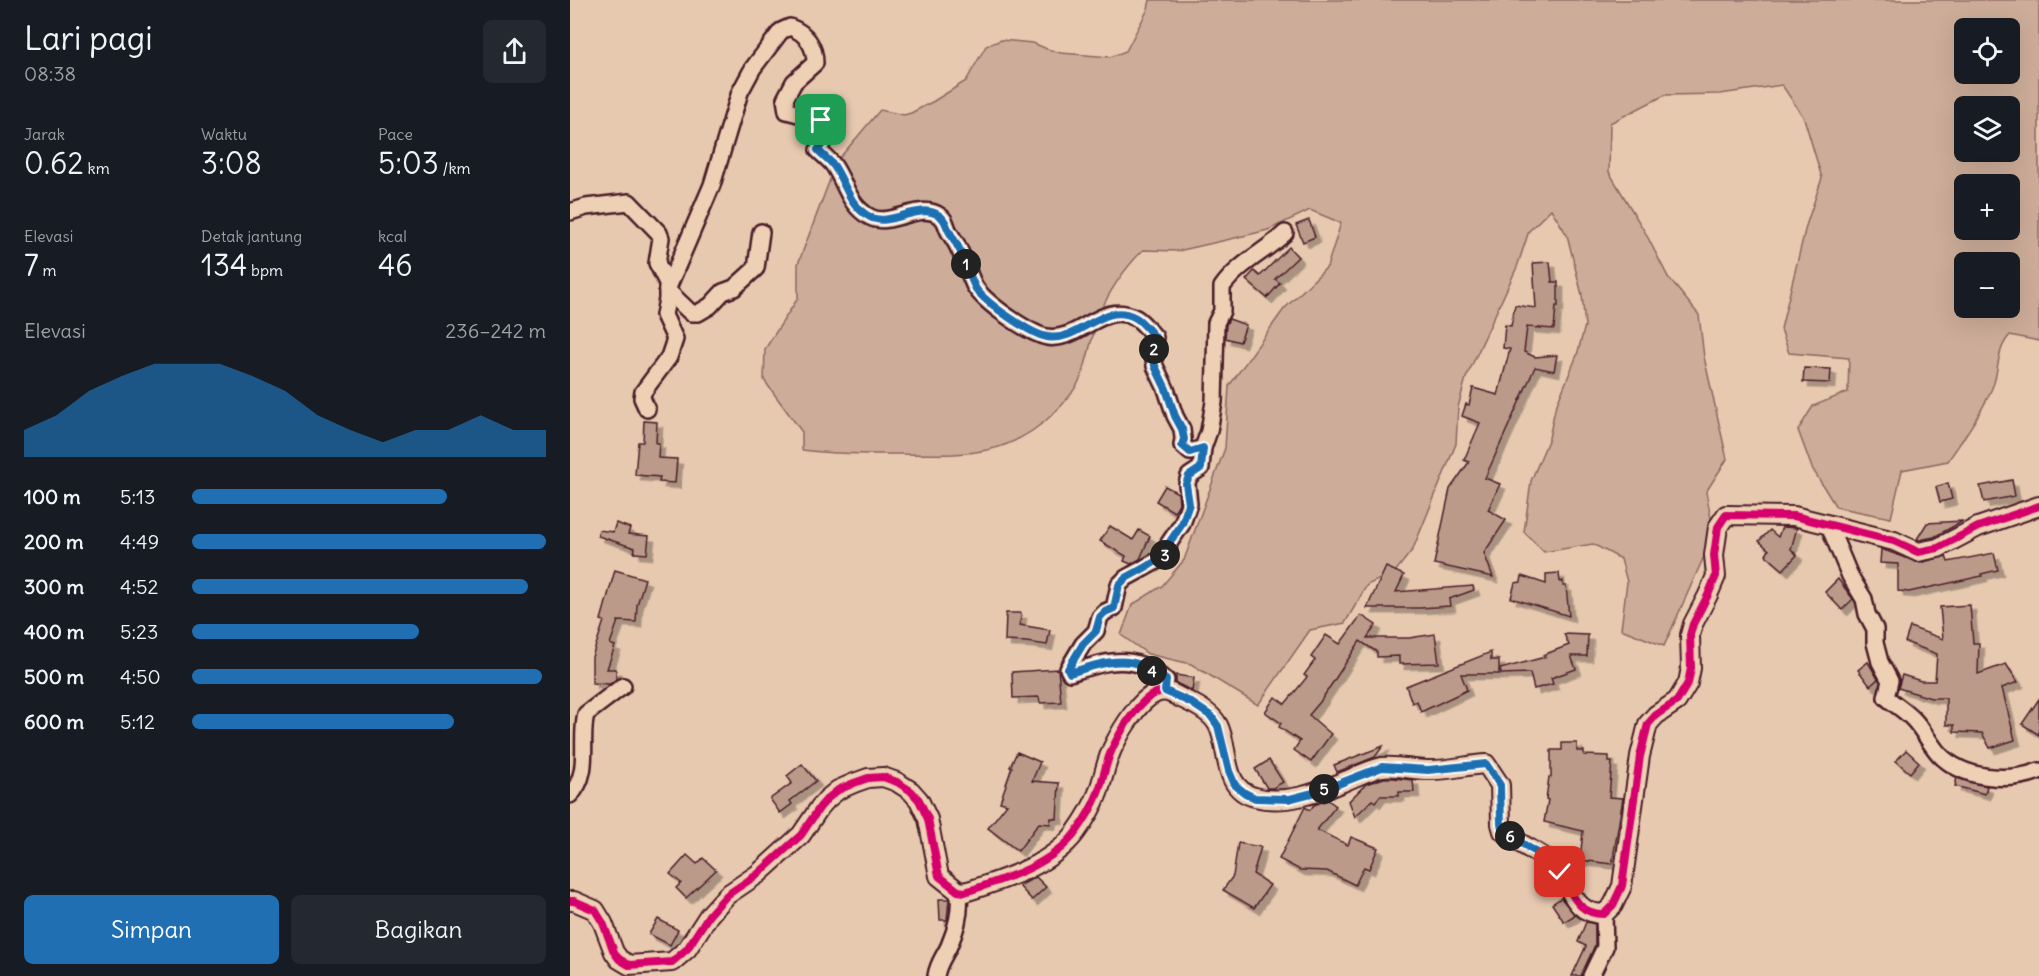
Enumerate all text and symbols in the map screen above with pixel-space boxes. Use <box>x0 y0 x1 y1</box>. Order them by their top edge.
text: Lari pagi <box>24 17 153 59</box>
map controls <box>1954 18 2020 318</box>
button: locate <box>1954 18 2020 84</box>
button: share <box>483 20 546 83</box>
text: 08:38 <box>24 61 76 86</box>
pin <box>795 94 846 145</box>
button: layers <box>1954 96 2020 162</box>
icon: arrive <box>804 103 837 136</box>
text: Jarak <box>24 124 65 144</box>
text: Waktu <box>201 124 247 144</box>
text: Pace <box>378 124 413 144</box>
text: 0.62 <box>24 144 84 182</box>
text: 3:08 <box>201 144 262 182</box>
text: 5:03 <box>378 144 439 182</box>
text: km <box>84 158 110 178</box>
text: /km <box>439 158 471 178</box>
button: + <box>1954 174 2020 240</box>
text: Elevasi <box>24 226 73 246</box>
text: Detak jantung <box>201 226 302 246</box>
text: kcal <box>378 226 407 246</box>
text: 7 <box>24 246 39 284</box>
text: 134 <box>201 246 247 284</box>
text: 46 <box>378 246 413 284</box>
pin: 1 <box>951 249 981 279</box>
button: − <box>1954 252 2020 318</box>
text: 1 <box>963 254 969 274</box>
text: m <box>39 260 57 280</box>
text: bpm <box>247 260 283 280</box>
text: Elevasi <box>24 318 86 343</box>
text: 236–242 m <box>445 318 546 343</box>
pin: 2 <box>1139 334 1169 364</box>
text: 2 <box>1150 339 1158 359</box>
text: 100 m <box>24 484 81 509</box>
text: 5:13 <box>120 484 155 509</box>
text: 200 m <box>24 529 84 554</box>
text: 4:49 <box>120 529 159 554</box>
pin: 3 <box>1150 540 1180 570</box>
text: 3 <box>1160 545 1170 565</box>
text: 300 m <box>24 574 84 599</box>
text: 4:52 <box>120 574 159 599</box>
text: 400 m <box>24 619 84 644</box>
text: 5:23 <box>120 619 158 644</box>
pin: 4 <box>1137 656 1167 686</box>
text: 4 <box>1147 661 1157 681</box>
text: 500 m <box>24 664 84 689</box>
text: 4:50 <box>120 664 161 689</box>
text: 600 m <box>24 709 84 734</box>
text: 5:12 <box>120 709 155 734</box>
pin: 5 <box>1309 774 1339 804</box>
text: 5 <box>1319 779 1329 799</box>
pin: 6 <box>1495 821 1525 851</box>
text: 6 <box>1505 826 1515 846</box>
pin <box>1534 846 1585 897</box>
icon: check <box>1543 855 1576 888</box>
button: Simpan <box>24 895 279 964</box>
button: Bagikan <box>291 895 546 964</box>

